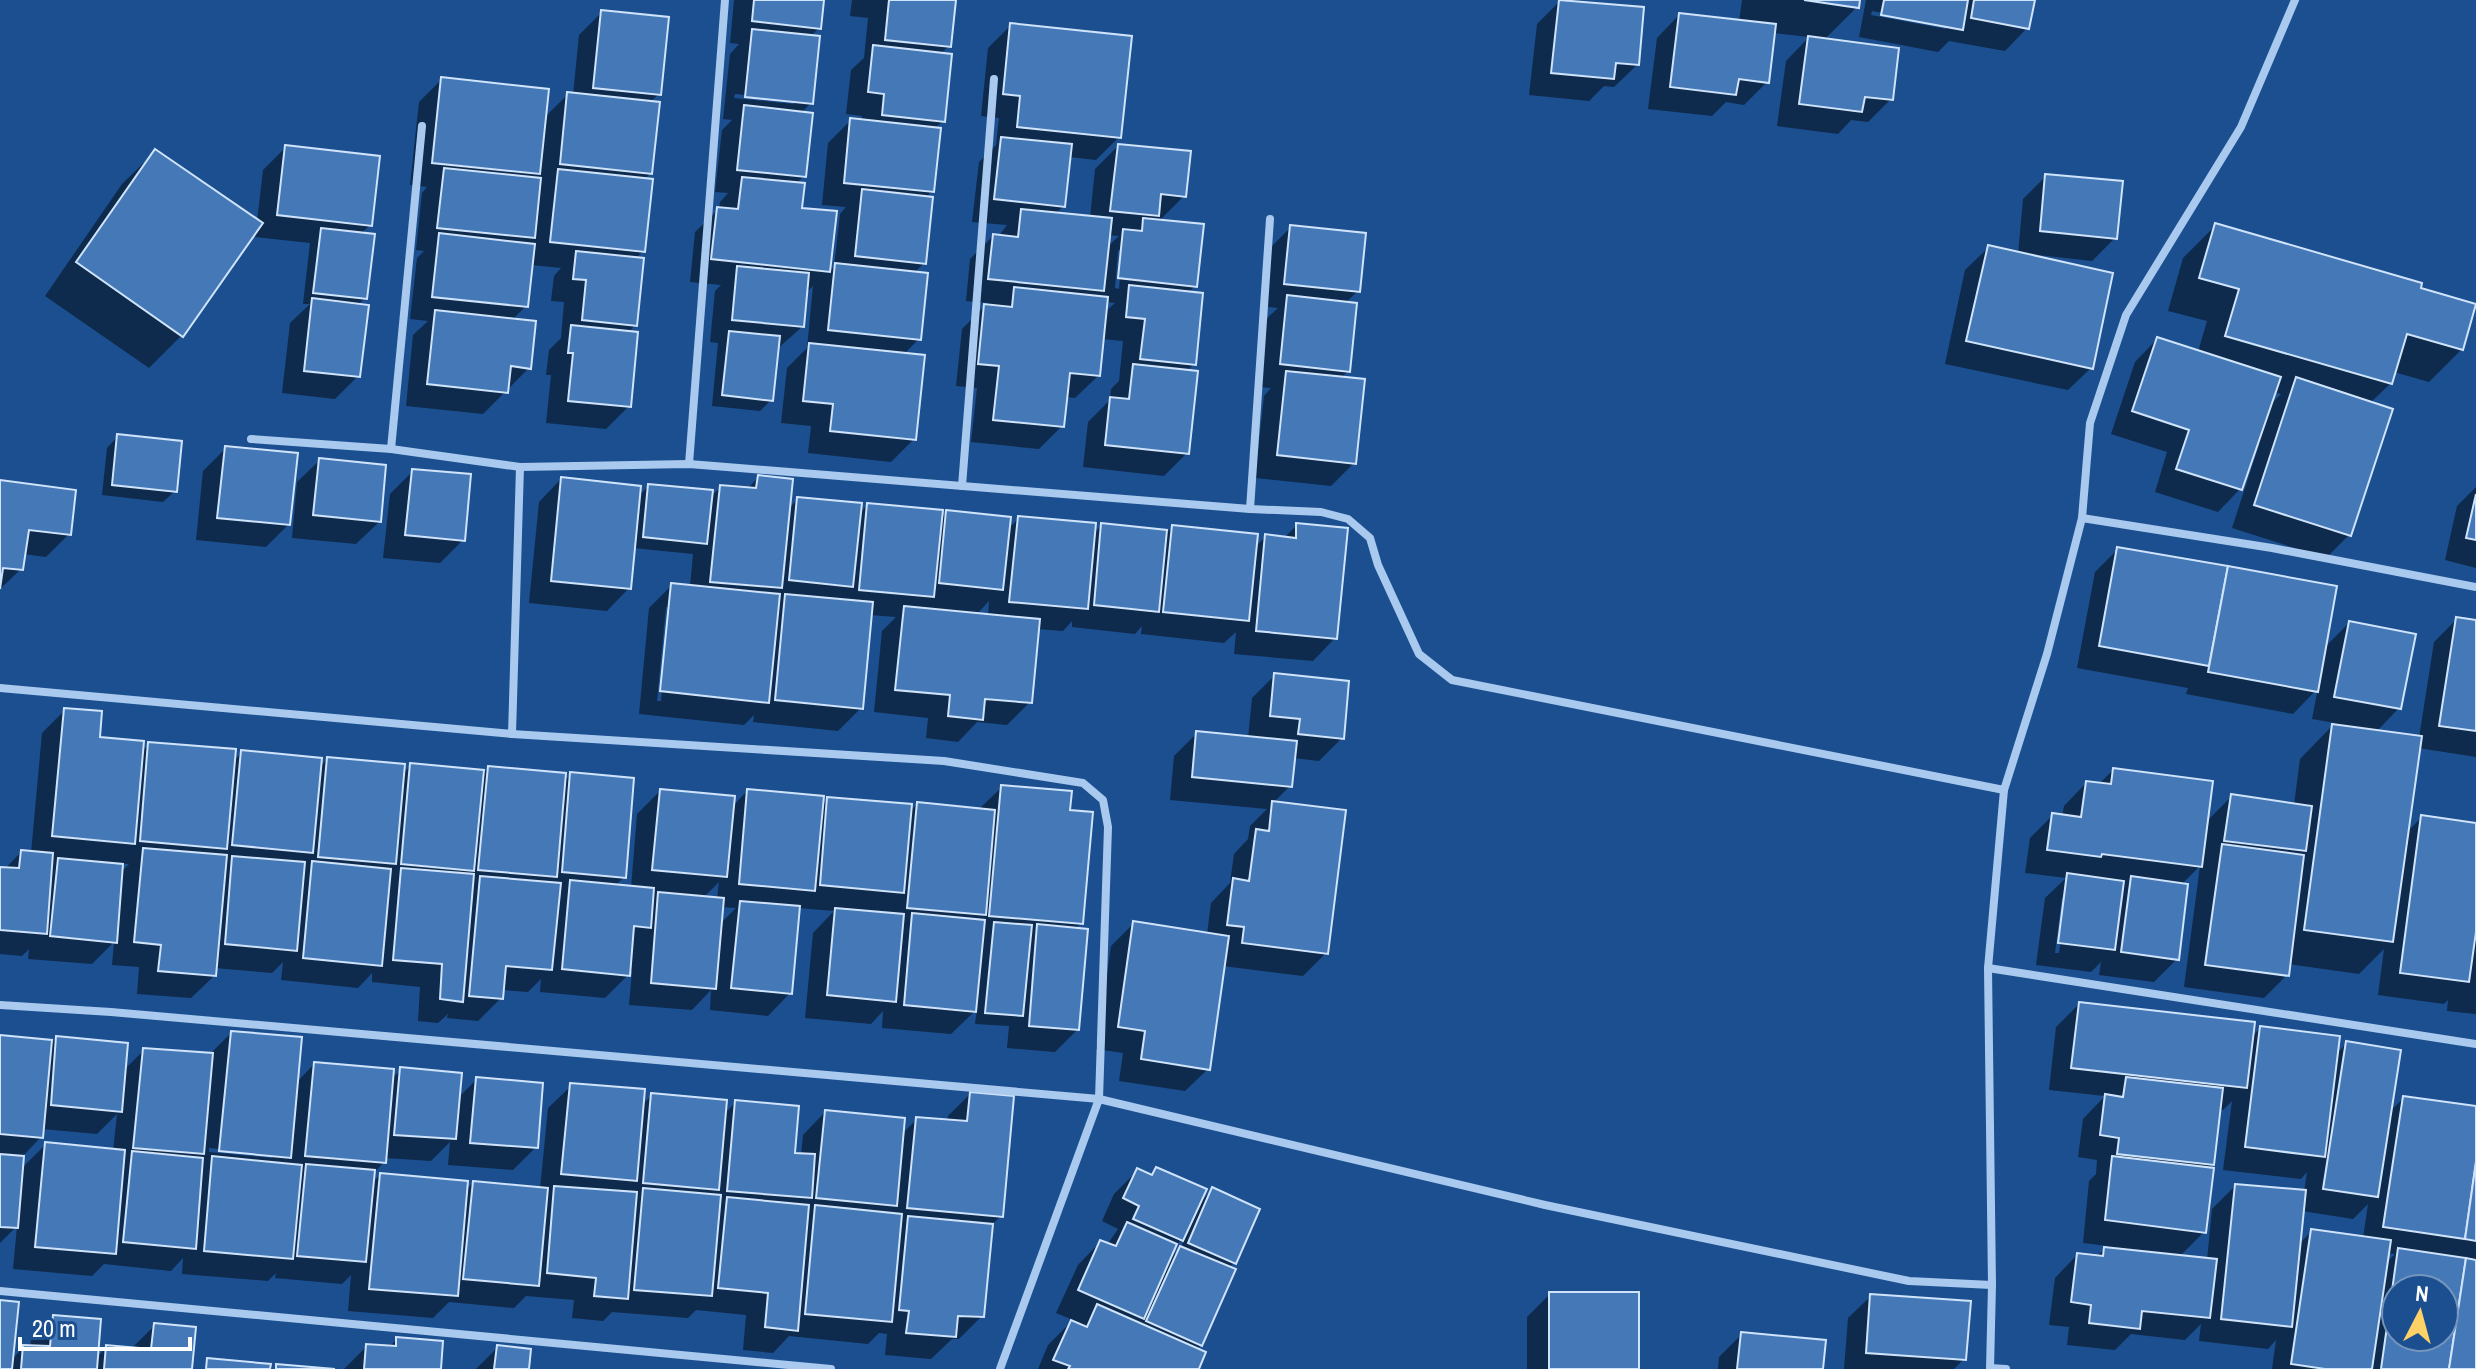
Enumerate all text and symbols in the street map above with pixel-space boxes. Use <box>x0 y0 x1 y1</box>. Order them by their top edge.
north arrow <box>2380 1273 2460 1353</box>
text: N <box>2414 1278 2430 1309</box>
scale bar <box>20 1301 190 1351</box>
text: 20 m <box>32 1312 76 1344</box>

